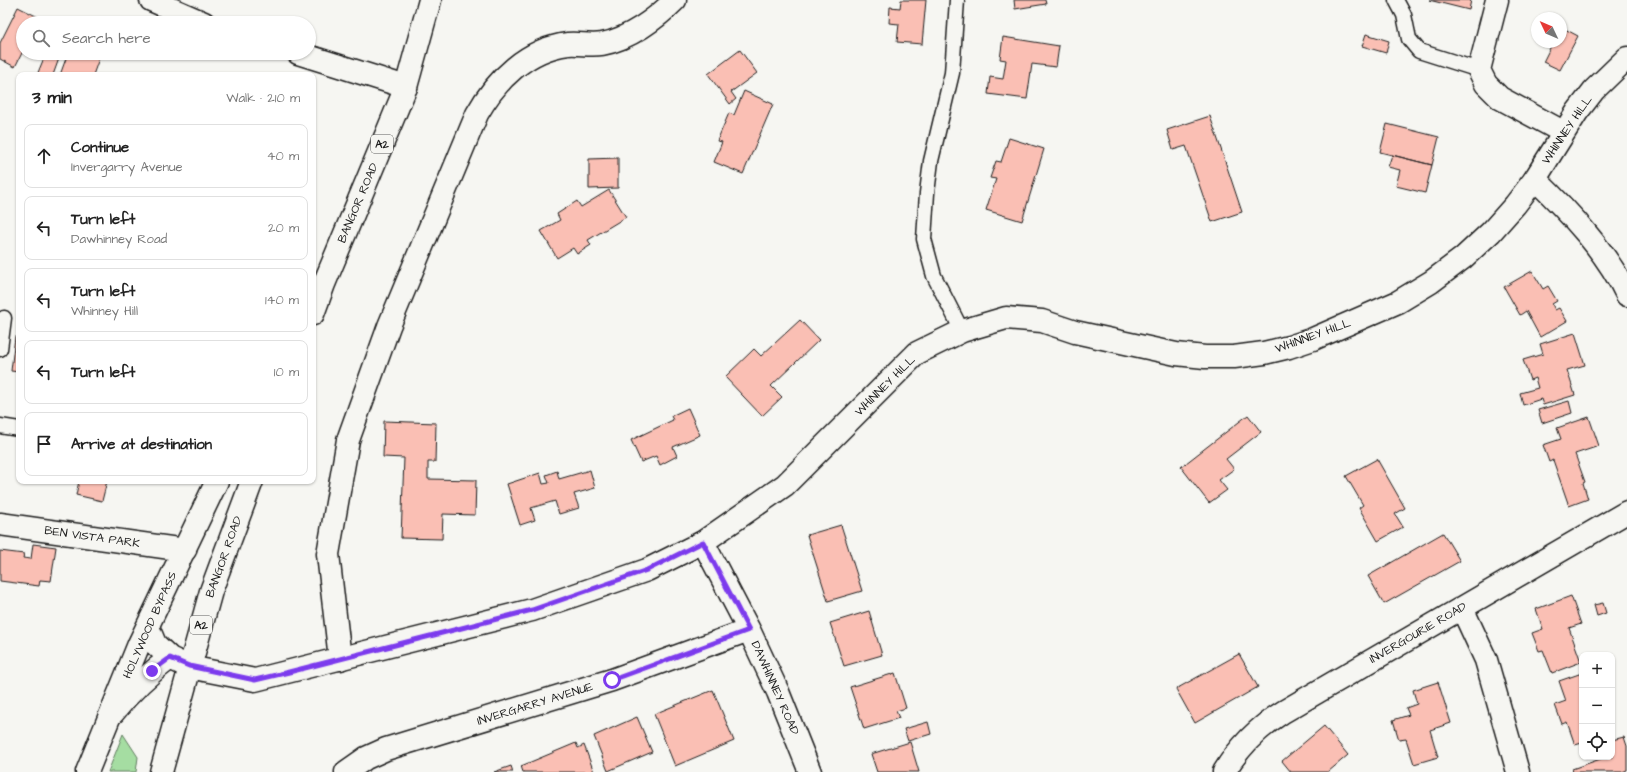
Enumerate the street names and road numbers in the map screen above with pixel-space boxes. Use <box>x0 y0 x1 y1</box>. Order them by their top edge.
street label: WHINNEY HILL <box>1538 92 1597 168</box>
road number: A2 <box>371 135 393 153</box>
street label: BANGOR ROAD <box>333 160 383 246</box>
street label: WHINNEY HILL <box>1273 314 1354 358</box>
street label: WHINNEY HILL <box>851 351 920 420</box>
street label: BANGOR ROAD <box>201 514 247 600</box>
street label: BEN VISTA PARK <box>43 522 142 552</box>
street label: HOLYWOOD BYPASS <box>119 568 181 681</box>
street label: INVERGOURIE ROAD <box>1366 598 1470 668</box>
road number: A2 <box>190 616 212 634</box>
street label: DAWHINNEY ROAD <box>747 638 803 738</box>
street label: INVERGARRY AVENUE <box>475 678 595 730</box>

